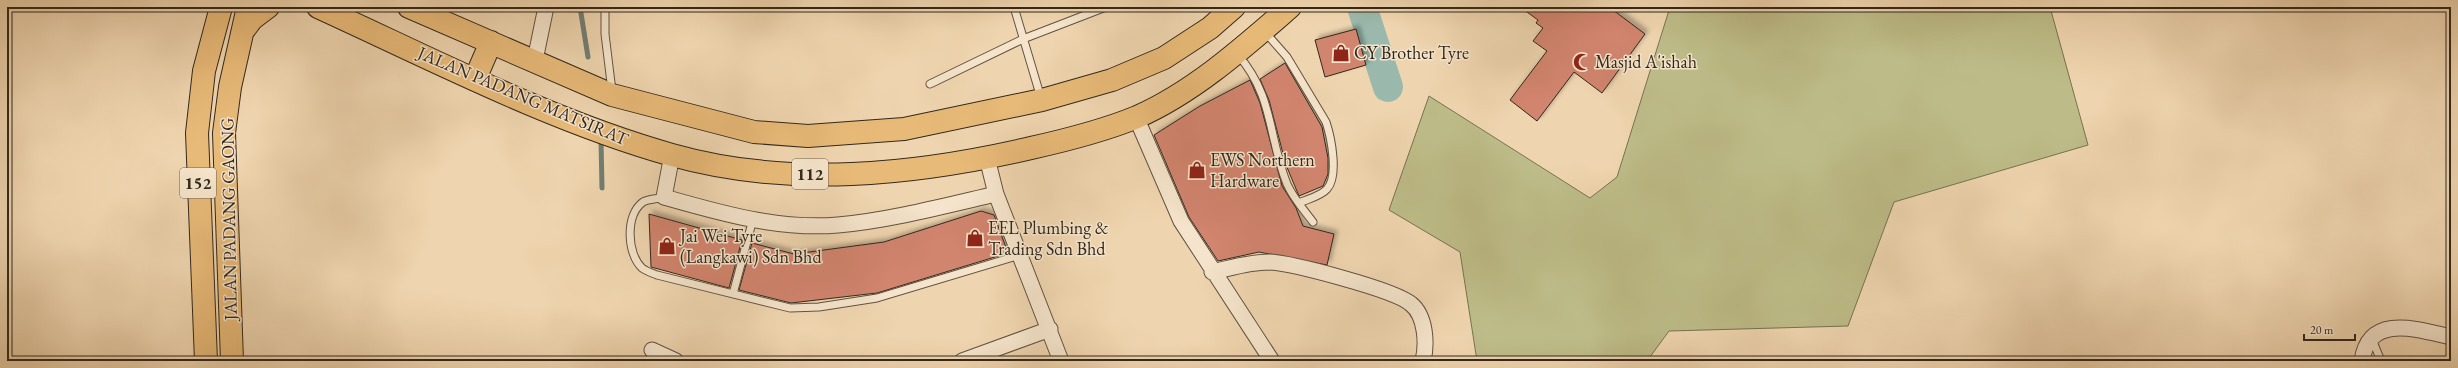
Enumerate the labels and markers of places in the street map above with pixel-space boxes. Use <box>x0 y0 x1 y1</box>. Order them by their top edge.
place label: CY Brother Tyre <box>1354 41 1469 64</box>
shop icon: CY Brother Tyre <box>1331 43 1351 63</box>
place label: Masjid A'ishah <box>1595 50 1697 73</box>
mosque icon: Masjid A'ishah <box>1572 52 1592 72</box>
place label: EWS Northern Hardware <box>1210 148 1315 192</box>
shop icon: EWS Northern Hardware <box>1187 160 1207 180</box>
place label: EEL Plumbing & Trading Sdn Bhd <box>988 216 1109 260</box>
place label: Jai Wei Tyre (Langkawi) Sdn Bhd <box>678 224 822 268</box>
shop icon: EEL Plumbing & Trading Sdn Bhd <box>965 228 985 248</box>
shop icon: Jai Wei Tyre (Langkawi) Sdn Bhd <box>657 236 677 256</box>

